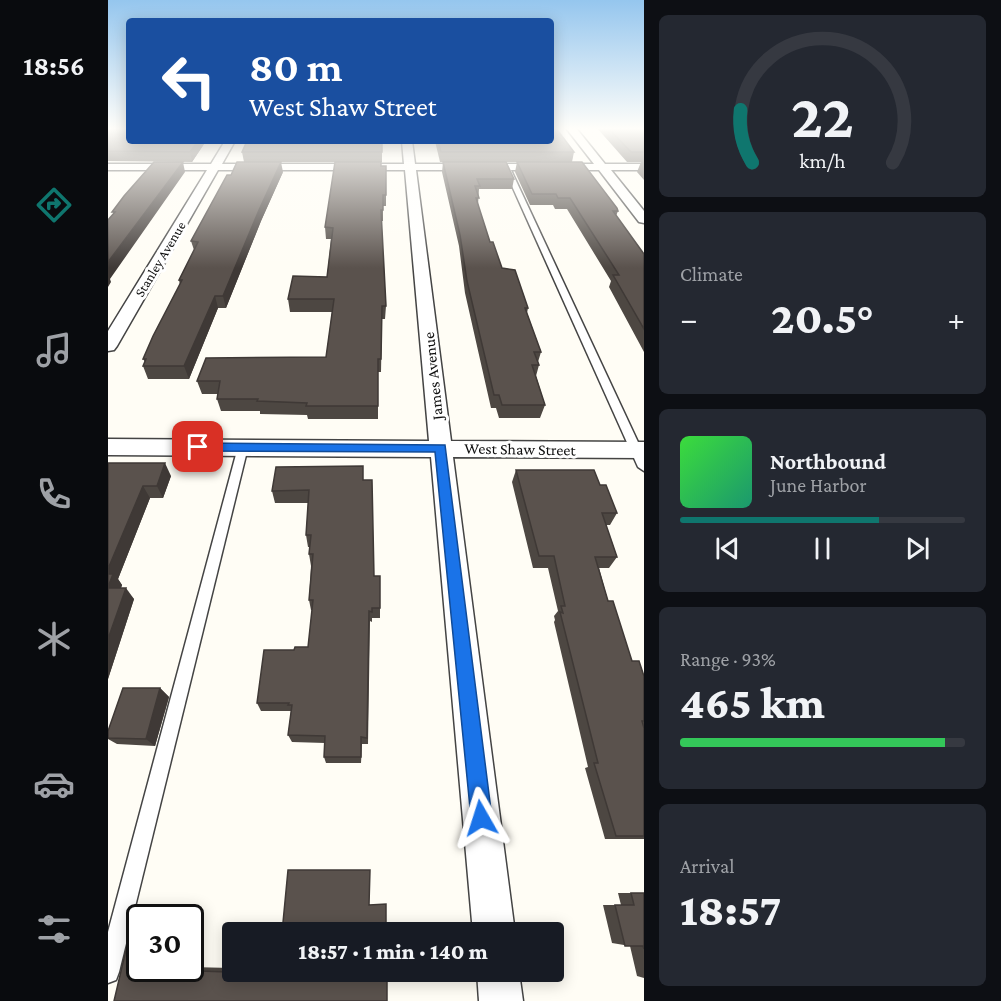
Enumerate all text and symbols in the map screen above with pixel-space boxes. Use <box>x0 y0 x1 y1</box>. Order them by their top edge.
icon: left <box>150 42 228 120</box>
text: 80 m <box>249 43 343 90</box>
text: 18:56 <box>23 51 85 81</box>
text: 22 <box>791 81 854 150</box>
text: West Shaw Street <box>249 92 437 122</box>
text: km/h <box>799 149 846 173</box>
icon: directions <box>33 184 75 226</box>
street label: Stanley Avenue <box>131 218 189 300</box>
text: Climate <box>680 263 743 285</box>
text: 20.5° <box>771 293 874 343</box>
text: − <box>680 300 697 337</box>
text: + <box>948 300 965 337</box>
icon: music <box>33 329 75 371</box>
street label: James Avenue <box>420 331 447 423</box>
pin <box>172 421 223 472</box>
icon: arrive <box>181 430 214 463</box>
street label: West Shaw Street <box>464 440 576 458</box>
text: Northbound <box>770 449 886 474</box>
icon: phone <box>33 473 75 515</box>
text: June Harbor <box>770 474 867 496</box>
icon: previous <box>711 532 744 565</box>
icon: pause <box>806 532 839 565</box>
icon: next <box>901 532 934 565</box>
icon: climate <box>33 618 75 660</box>
text: Range · 93% <box>680 648 776 670</box>
text: 465 km <box>680 678 825 728</box>
icon: car <box>33 763 75 805</box>
position arrow <box>449 786 513 850</box>
text: Arrival <box>680 855 734 877</box>
text: 18:57 <box>680 885 782 935</box>
speed limit sign: 30 <box>126 904 204 982</box>
icon: filters <box>33 908 75 950</box>
text: 18:57 · 1 min · 140 m <box>298 939 488 964</box>

